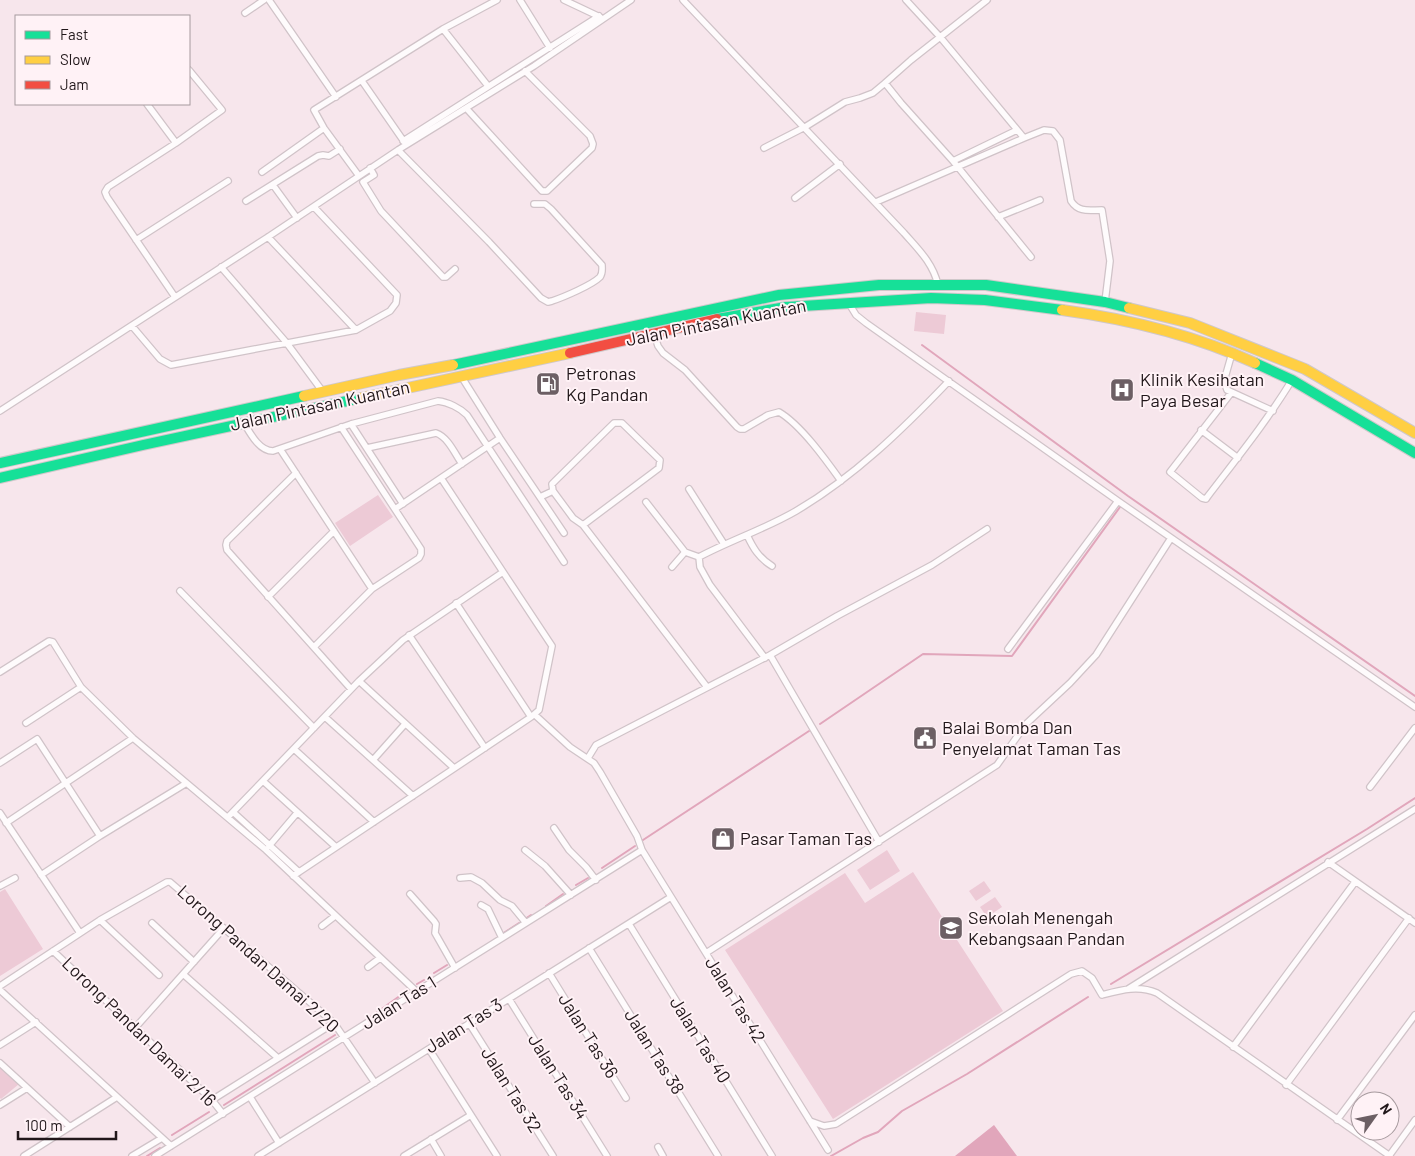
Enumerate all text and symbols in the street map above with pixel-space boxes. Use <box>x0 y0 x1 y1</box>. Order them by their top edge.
legend <box>15 15 190 105</box>
text: Fast <box>60 25 88 43</box>
text: Slow <box>60 50 91 68</box>
text: Jam <box>60 75 89 93</box>
street label: Jalan Pintasan Kuantan <box>624 294 808 350</box>
place label: Petronas Kg Pandan <box>566 362 648 405</box>
place label: Klinik Kesihatan Paya Besar <box>1140 368 1264 411</box>
fuel station icon: Petronas Kg Pandan <box>535 371 561 397</box>
street label: Jalan Pintasan Kuantan <box>228 375 412 435</box>
hospital icon: Klinik Kesihatan Paya Besar <box>1109 377 1135 403</box>
place label: Balai Bomba Dan Penyelamat Taman Tas <box>942 716 1121 759</box>
public building icon: Balai Bomba Dan Penyelamat Taman Tas <box>912 725 938 751</box>
shop icon: Pasar Taman Tas <box>710 826 736 852</box>
place label: Pasar Taman Tas <box>740 827 872 849</box>
street label: Lorong Pandan Damai 2/20 <box>173 880 344 1037</box>
place label: Sekolah Menengah Kebangsaan Pandan <box>968 906 1125 949</box>
school or university icon: Sekolah Menengah Kebangsaan Pandan <box>938 915 964 941</box>
street label: Lorong Pandan Damai 2/16 <box>58 952 221 1111</box>
street label: Jalan Tas 42 <box>701 952 771 1047</box>
street label: Jalan Tas 1 <box>357 971 440 1034</box>
street label: Jalan Tas 36 <box>554 989 624 1082</box>
street label: Jalan Tas 40 <box>666 992 736 1087</box>
street label: Jalan Tas 3 <box>421 993 506 1058</box>
street label: Jalan Tas 38 <box>620 1005 690 1098</box>
street label: Jalan Tas 34 <box>524 1030 594 1123</box>
street label: Jalan Tas 32 <box>477 1043 547 1136</box>
north arrow <box>1350 1091 1400 1141</box>
text: N <box>1377 1100 1396 1117</box>
scale bar <box>18 1108 115 1140</box>
text: 100 m <box>25 1116 63 1134</box>

